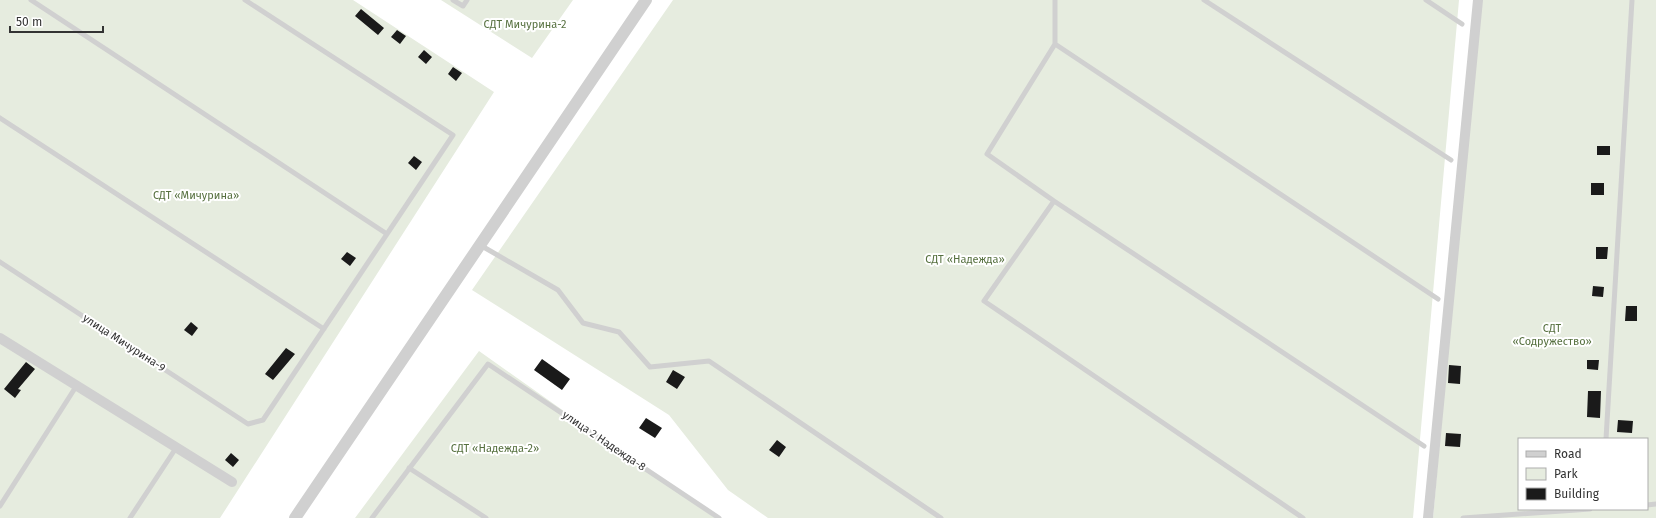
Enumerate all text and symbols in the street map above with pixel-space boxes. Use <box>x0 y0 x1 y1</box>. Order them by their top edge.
scale bar <box>10 8 103 34</box>
text: 50 m <box>16 15 42 29</box>
park label: СДТ Мичурина-2 <box>484 18 566 31</box>
park label: СДТ «Мичурина» <box>153 189 239 202</box>
park label: СДТ «Надежда» <box>925 253 1005 266</box>
street label: улица Мичурина-9 <box>80 311 168 375</box>
park label: СДТ «Содружество» <box>1512 322 1592 348</box>
street label: улица 2 Надежда-8 <box>560 408 648 474</box>
legend <box>1518 438 1648 510</box>
park label: СДТ «Надежда-2» <box>451 442 539 455</box>
text: Road <box>1554 447 1582 461</box>
text: Park <box>1554 467 1578 481</box>
text: Building <box>1554 487 1600 501</box>

